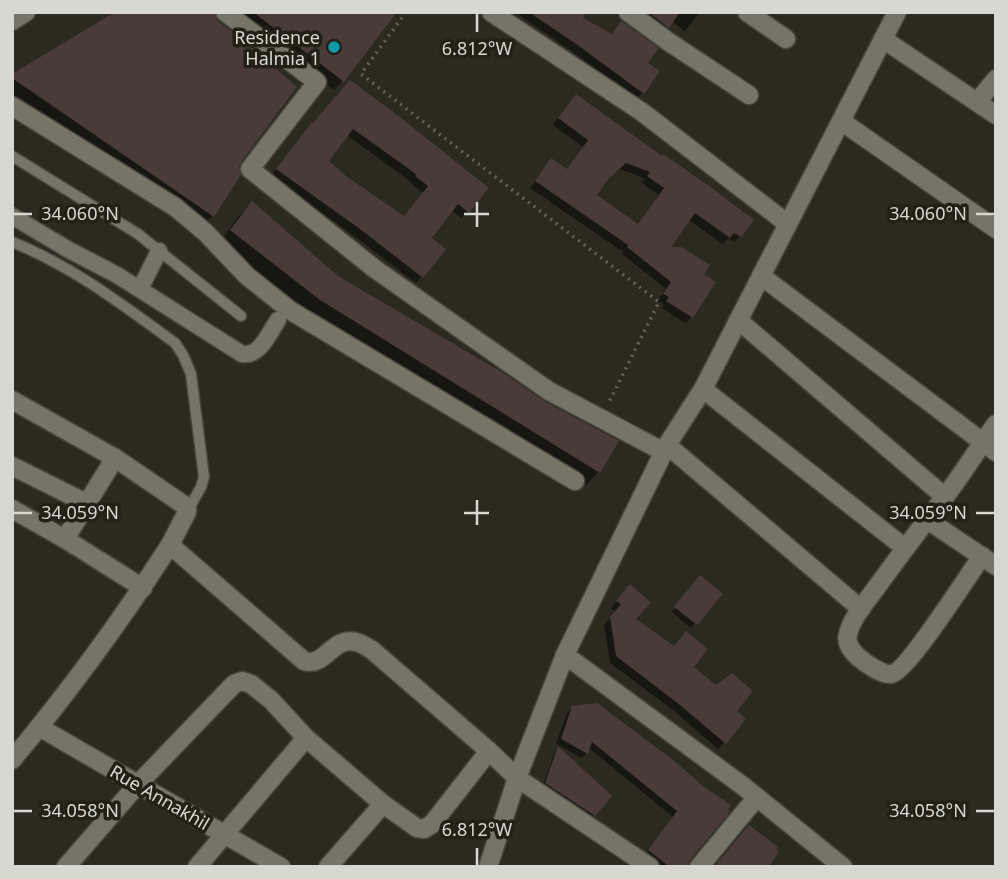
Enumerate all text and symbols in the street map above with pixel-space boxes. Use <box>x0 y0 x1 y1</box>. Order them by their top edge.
place label: Residence Halmia 1 <box>234 25 320 70</box>
text: 6.812°W <box>442 36 512 60</box>
marker: Residence Halmia 1 <box>326 39 342 55</box>
text: 34.060°N <box>41 201 119 225</box>
text: 34.060°N <box>889 201 967 225</box>
text: 34.059°N <box>41 500 119 524</box>
text: 34.059°N <box>889 500 967 524</box>
street label: Rue Annakhil <box>106 759 214 835</box>
text: 34.058°N <box>41 798 119 822</box>
text: 34.058°N <box>889 798 967 822</box>
text: 6.812°W <box>442 817 512 841</box>

